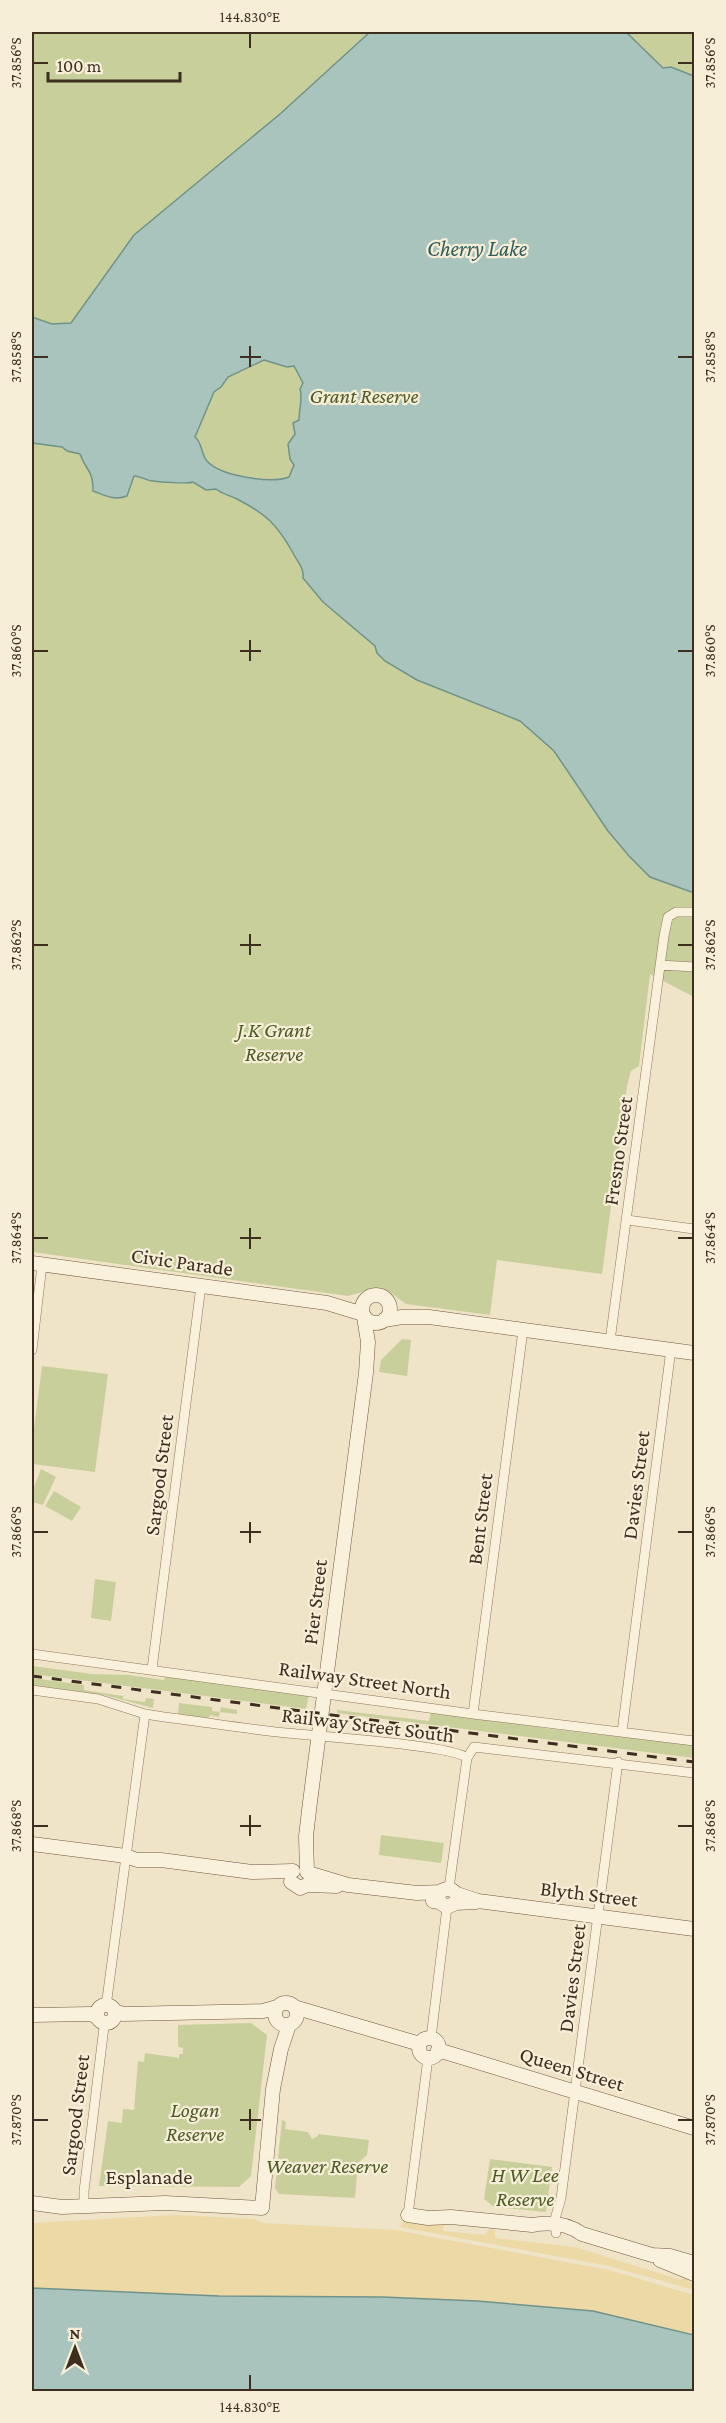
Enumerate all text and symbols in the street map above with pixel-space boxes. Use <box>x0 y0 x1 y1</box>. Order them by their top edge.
text: 144.830°E <box>220 9 280 25</box>
text: 37.856°S <box>8 38 24 88</box>
text: 37.856°S <box>702 38 718 88</box>
scale bar <box>48 45 180 83</box>
text: 100 m <box>57 56 102 76</box>
water label: Cherry Lake <box>427 236 528 261</box>
text: 37.858°S <box>8 331 24 383</box>
text: 37.858°S <box>702 331 718 383</box>
park label: Grant Reserve <box>309 384 419 408</box>
text: 37.860°S <box>8 624 24 678</box>
text: 37.860°S <box>702 624 718 678</box>
text: 37.862°S <box>8 919 24 971</box>
text: 37.862°S <box>702 919 718 971</box>
park label: J.K Grant Reserve <box>233 1018 312 1066</box>
street label: Fresno Street <box>598 1094 638 1207</box>
text: 37.864°S <box>8 1212 24 1264</box>
text: 37.864°S <box>702 1212 718 1264</box>
street label: Civic Parade <box>129 1243 235 1281</box>
street label: Sargood Street <box>140 1412 178 1537</box>
street label: Davies Street <box>617 1428 655 1541</box>
street label: Bent Street <box>462 1471 498 1566</box>
text: 37.866°S <box>8 1506 24 1558</box>
text: 37.866°S <box>702 1506 718 1558</box>
street label: Pier Street <box>298 1557 332 1646</box>
street label: Railway Street North <box>277 1656 453 1704</box>
street label: Railway Street South <box>280 1703 456 1747</box>
text: 37.868°S <box>8 1800 24 1852</box>
text: 37.868°S <box>702 1800 718 1852</box>
street label: Blyth Street <box>539 1876 640 1912</box>
street label: Davies Street <box>553 1921 591 2034</box>
street label: Queen Street <box>517 2042 628 2097</box>
street label: Sargood Street <box>56 2052 94 2177</box>
text: 37.870°S <box>8 2094 24 2146</box>
text: 37.870°S <box>702 2094 718 2146</box>
park label: Logan Reserve <box>166 2098 224 2146</box>
park label: Weaver Reserve <box>266 2154 388 2178</box>
park label: H W Lee Reserve <box>491 2163 559 2211</box>
street label: Esplanade <box>105 2165 193 2189</box>
north arrow <box>45 2318 105 2378</box>
text: N <box>70 2325 81 2342</box>
text: 144.830°E <box>220 2399 280 2415</box>

